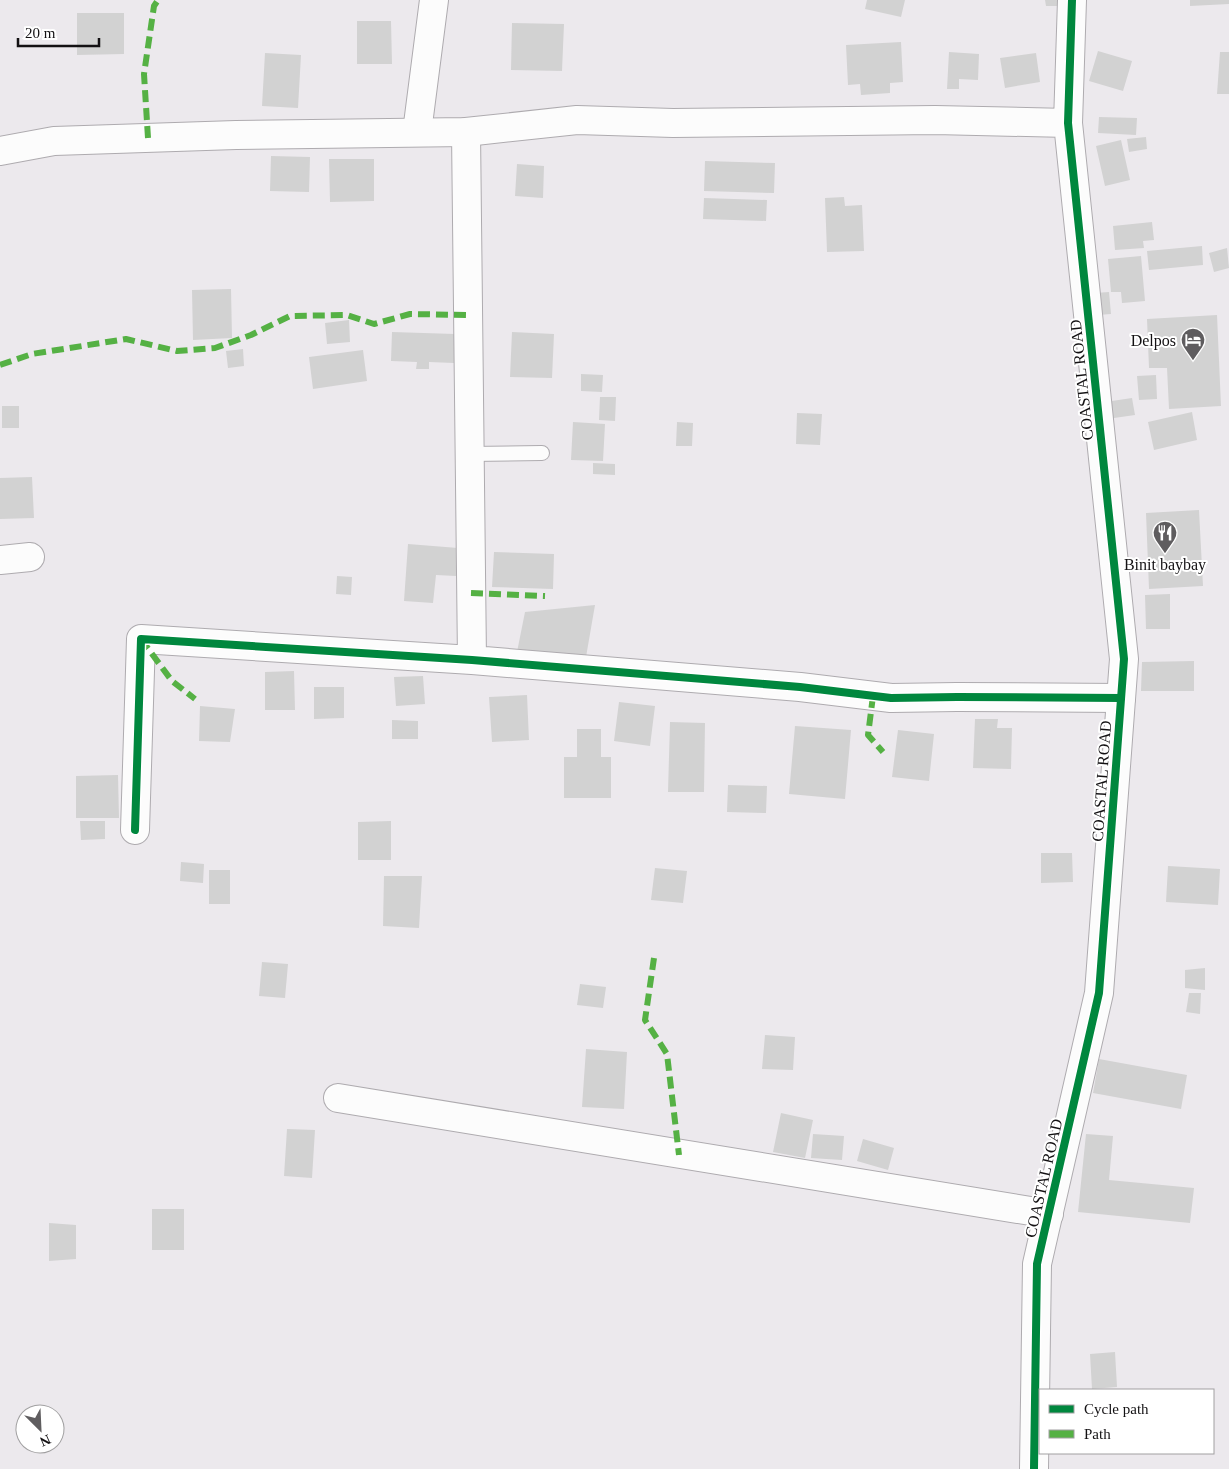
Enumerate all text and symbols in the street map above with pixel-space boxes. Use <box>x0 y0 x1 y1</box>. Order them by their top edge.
scale bar <box>18 15 99 47</box>
text: 20 m <box>25 25 56 41</box>
street label: COASTAL ROAD <box>1067 319 1096 441</box>
hotel icon: Delpos <box>1180 327 1206 361</box>
place label: Delpos <box>1131 332 1176 350</box>
restaurant icon: Binit baybay <box>1152 520 1178 554</box>
place label: Binit baybay <box>1124 556 1206 574</box>
street label: COASTAL ROAD <box>1089 720 1114 842</box>
street label: COASTAL ROAD <box>1022 1117 1065 1239</box>
legend <box>1039 1389 1214 1454</box>
text: Cycle path <box>1084 1401 1149 1417</box>
north arrow <box>15 1404 65 1454</box>
text: Path <box>1084 1426 1111 1442</box>
text: N <box>37 1432 53 1449</box>

